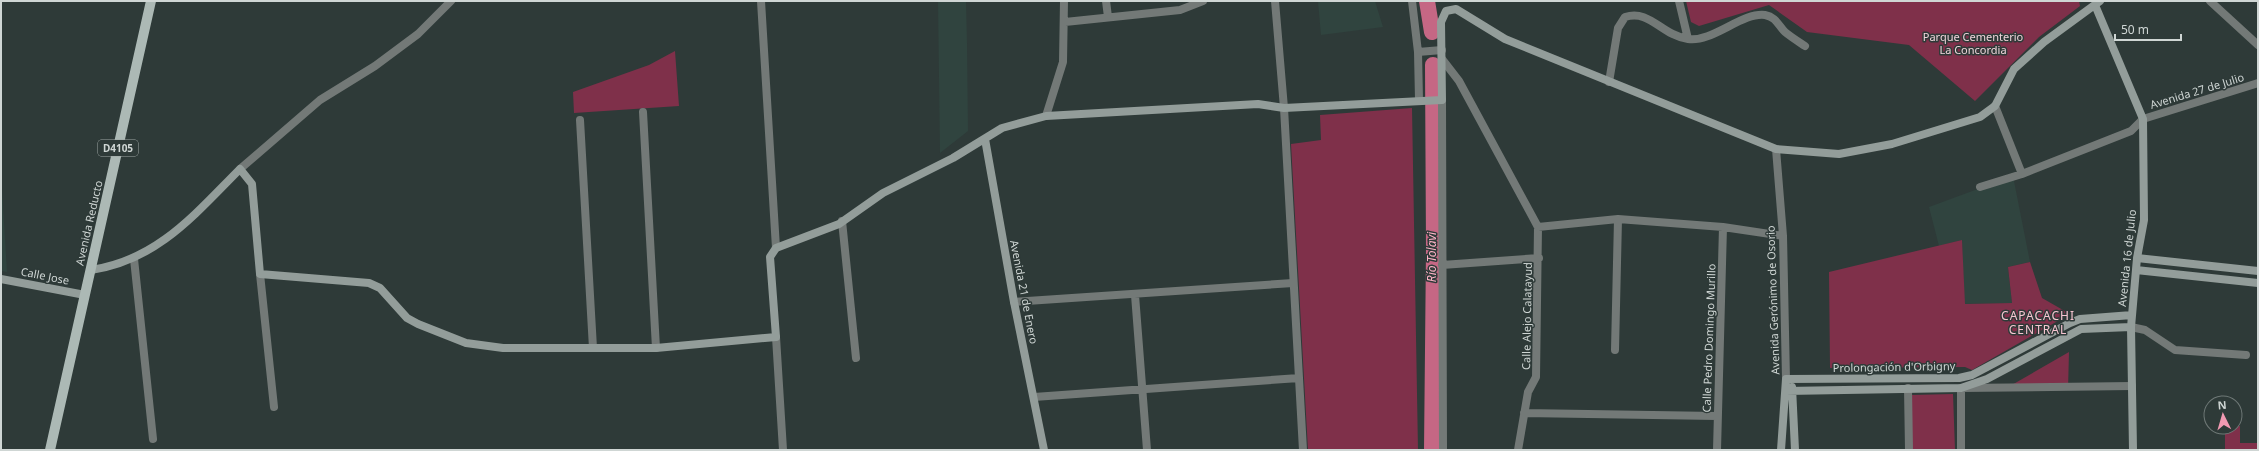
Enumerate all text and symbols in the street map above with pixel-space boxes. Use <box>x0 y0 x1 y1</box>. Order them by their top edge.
scale bar <box>2115 16 2181 42</box>
text: 50 m <box>2121 21 2149 38</box>
park label: Parque Cementerio La Concordia <box>1923 29 2024 57</box>
street label: Avenida 27 de Julio <box>2148 69 2246 112</box>
road number: D4105 <box>98 140 138 156</box>
street label: Avenida Reducto <box>71 179 106 267</box>
street label: Avenida 16 de Julio <box>2114 208 2139 307</box>
street label: Avenida Gerónimo de Osorio <box>1762 225 1783 375</box>
water label: Río Tolavi <box>1423 231 1440 282</box>
street label: Avenida 21 de Enero <box>1007 239 1042 346</box>
street label: Calle Alejo Calatayud <box>1518 262 1535 370</box>
street label: Calle Jose <box>20 263 71 288</box>
street label: Calle Pedro Domingo Murillo <box>1698 263 1719 413</box>
district label: CAPACACHI CENTRAL <box>2001 307 2075 338</box>
street label: Prolongación d'Orbigny <box>1833 358 1956 375</box>
north arrow <box>2203 395 2243 435</box>
text: N <box>2217 397 2227 412</box>

